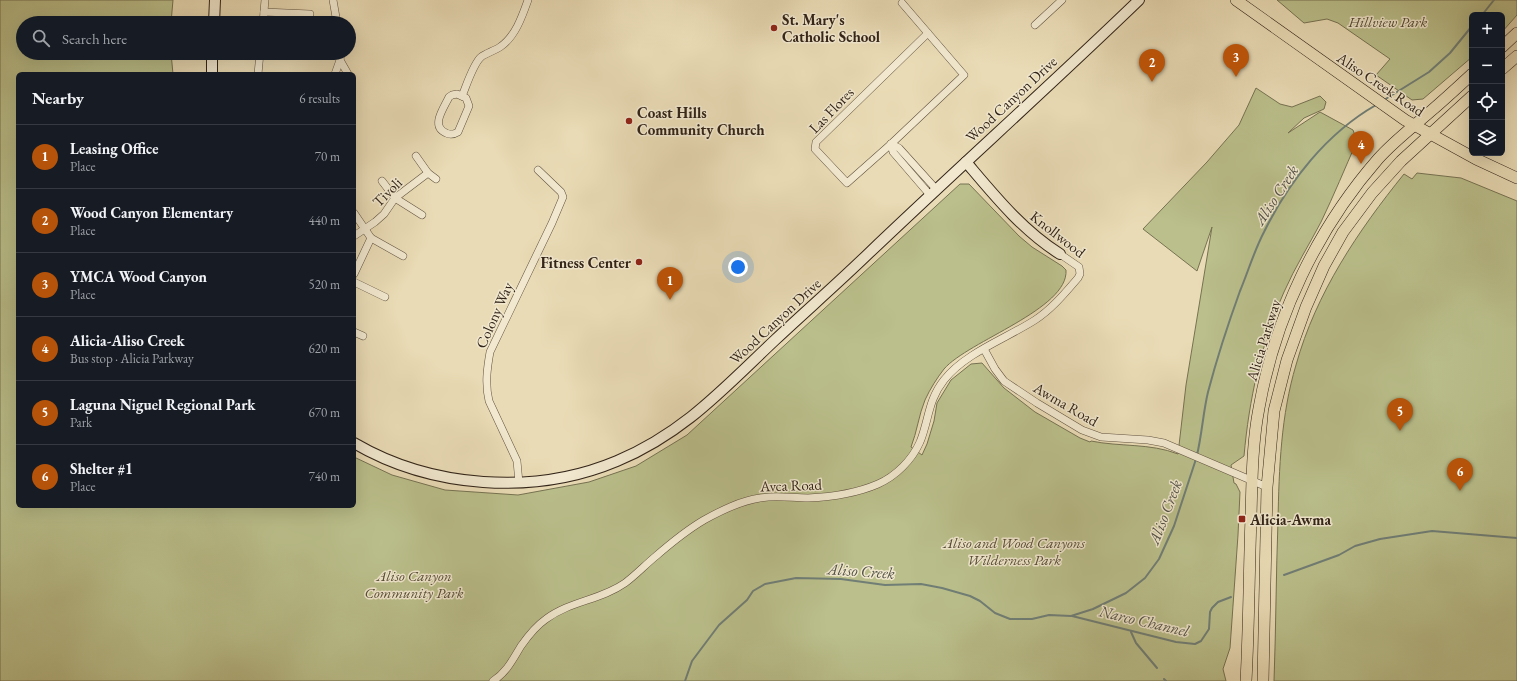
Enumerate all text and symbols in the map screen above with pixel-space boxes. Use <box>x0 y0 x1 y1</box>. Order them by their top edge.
place label: St. Mary's Catholic School <box>782 10 881 46</box>
park label: Hillview Park <box>1348 12 1428 31</box>
map controls <box>1469 12 1505 156</box>
button: + <box>1469 12 1505 48</box>
search box <box>16 16 356 60</box>
marker: St. Mary's Catholic School <box>769 23 779 33</box>
icon: search <box>30 27 52 49</box>
text: Search here <box>62 29 127 48</box>
pin: 3 <box>1223 44 1249 77</box>
street label: Aliso Creek Road <box>1333 47 1429 120</box>
button: − <box>1469 48 1505 84</box>
pin: 2 <box>1139 49 1165 82</box>
street label: Wood Canyon Drive <box>961 52 1061 146</box>
street label: Las Flores <box>804 83 858 137</box>
button: locate <box>1469 84 1505 120</box>
text: Nearby <box>32 87 84 109</box>
text: 6 results <box>299 90 340 107</box>
place label: Coast Hills Community Church <box>637 103 765 139</box>
marker: Coast Hills Community Church <box>624 116 634 126</box>
button: layers <box>1469 120 1505 156</box>
pin: 4 <box>1348 131 1374 164</box>
text: Leasing Office <box>70 139 158 158</box>
text: 1 <box>42 148 48 165</box>
text: 70 m <box>315 148 340 165</box>
text: Place <box>70 158 96 175</box>
water label: Aliso Creek <box>1248 160 1304 230</box>
street label: Tivoli <box>368 173 406 211</box>
text: Wood Canyon Elementary <box>70 203 233 222</box>
street label: Knollwood <box>1027 207 1090 262</box>
text: 2 <box>42 212 48 229</box>
text: 440 m <box>309 212 340 229</box>
text: Place <box>70 222 96 239</box>
place label: Fitness Center <box>540 253 632 272</box>
marker: Fitness Center <box>634 257 644 267</box>
your location <box>728 257 748 277</box>
text: YMCA Wood Canyon <box>70 267 207 286</box>
pin: 1 <box>657 267 683 300</box>
street label: Wood Canyon Drive <box>725 274 825 368</box>
text: 3 <box>42 276 48 293</box>
text: 520 m <box>309 276 340 293</box>
street label: Colony Way <box>471 279 517 351</box>
text: Place <box>70 286 96 303</box>
street label: Alicia Parkway <box>1241 296 1285 384</box>
text: Alicia-Aliso Creek <box>70 331 185 350</box>
text: 4 <box>42 340 48 357</box>
text: 620 m <box>309 340 340 357</box>
text: Bus stop · Alicia Parkway <box>70 350 194 367</box>
street label: Awma Road <box>1029 377 1102 430</box>
text: Laguna Niguel Regional Park <box>70 395 256 414</box>
pin: 5 <box>1387 398 1413 431</box>
text: 5 <box>42 404 48 421</box>
text: 670 m <box>309 404 340 421</box>
text: Park <box>70 414 92 431</box>
pin: 6 <box>1447 458 1473 491</box>
text: Shelter #1 <box>70 459 133 478</box>
text: 6 <box>42 468 48 485</box>
text: 740 m <box>309 468 340 485</box>
street label: Avca Road <box>759 474 823 496</box>
water label: Aliso Creek <box>1143 476 1187 548</box>
text: Place <box>70 478 96 495</box>
place label: Alicia-Awma <box>1249 510 1331 529</box>
marker: Alicia-Awma <box>1237 514 1247 524</box>
park label: Aliso and Wood Canyons Wilderness Park <box>942 533 1086 569</box>
water label: Aliso Creek <box>826 558 896 584</box>
park label: Aliso Canyon Community Park <box>364 566 464 602</box>
water label: Narco Channel <box>1096 600 1191 642</box>

